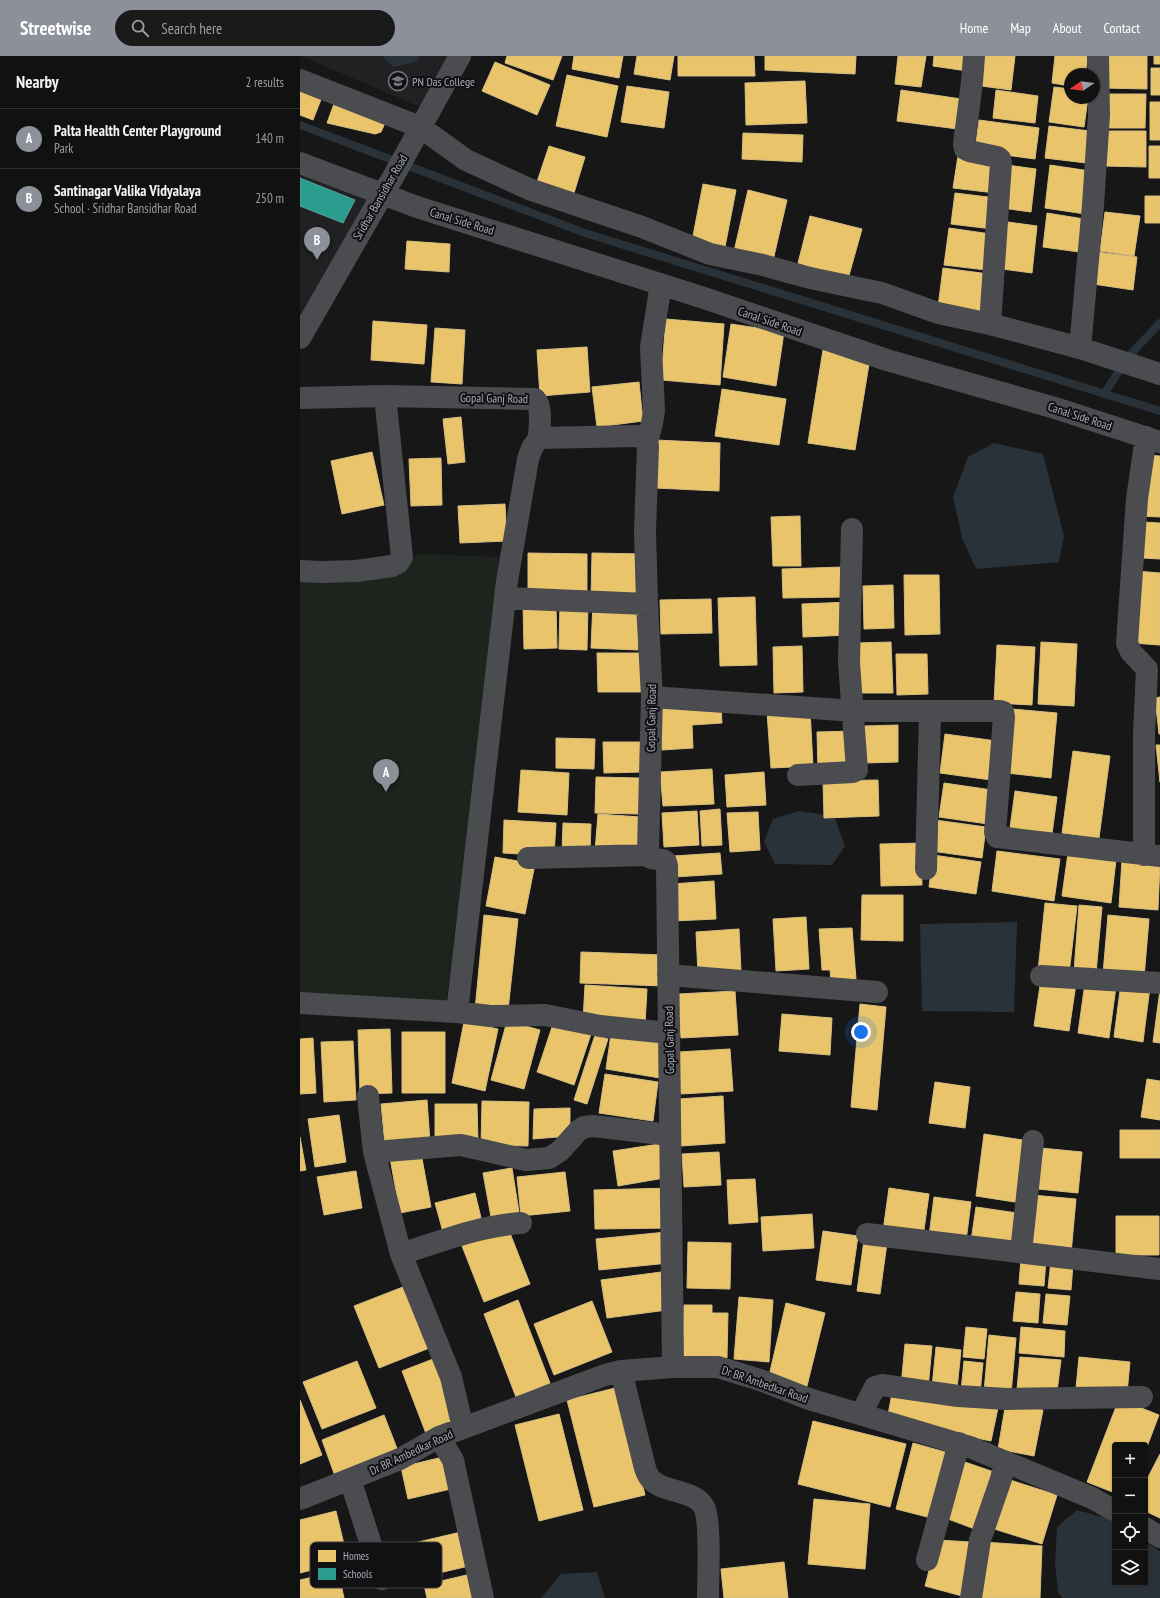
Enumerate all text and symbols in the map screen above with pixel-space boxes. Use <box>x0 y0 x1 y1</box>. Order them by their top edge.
search box <box>115 10 395 46</box>
text: Streetwise <box>20 16 91 40</box>
icon: search <box>129 17 151 39</box>
text: Search here <box>161 19 222 38</box>
text: Home <box>960 19 988 37</box>
text: Map <box>1010 19 1031 37</box>
text: About <box>1053 19 1082 37</box>
text: Contact <box>1104 19 1140 37</box>
north arrow <box>1064 68 1100 104</box>
school or university icon: PN Das College <box>387 70 409 92</box>
text: Nearby <box>16 71 59 93</box>
text: 2 results <box>245 74 284 91</box>
place label: PN Das College <box>412 74 475 89</box>
text: Palta Health Center Playground <box>54 121 221 140</box>
text: A <box>26 130 32 147</box>
text: 140 m <box>255 130 284 147</box>
text: Park <box>54 140 73 157</box>
street label: Sridhar Bansidhar Road <box>349 152 411 242</box>
text: Santinagar Valika Vidyalaya <box>54 181 201 200</box>
text: B <box>26 190 32 207</box>
text: 250 m <box>255 190 284 207</box>
text: School · Sridhar Bansidhar Road <box>54 200 197 217</box>
street label: Canal Side Road <box>428 204 496 238</box>
pin: B <box>304 227 330 260</box>
street label: Canal Side Road <box>736 303 804 339</box>
street label: Gopal Ganj Road <box>460 390 528 406</box>
street label: Canal Side Road <box>1046 399 1114 433</box>
street label: Gopal Ganj Road <box>643 684 659 752</box>
pin: A <box>373 759 399 792</box>
street label: Gopal Ganj Road <box>661 1006 677 1074</box>
your location <box>851 1022 871 1042</box>
street label: Dr BR Ambedkar Road <box>720 1362 810 1406</box>
street label: Dr BR Ambedkar Road <box>367 1426 455 1478</box>
map controls <box>1112 1442 1148 1586</box>
button: + <box>1112 1442 1148 1478</box>
button: − <box>1112 1478 1148 1514</box>
button: locate <box>1112 1514 1148 1550</box>
legend <box>310 1542 442 1588</box>
text: Homes <box>343 1549 369 1563</box>
button: layers <box>1112 1550 1148 1586</box>
text: Schools <box>343 1567 373 1581</box>

